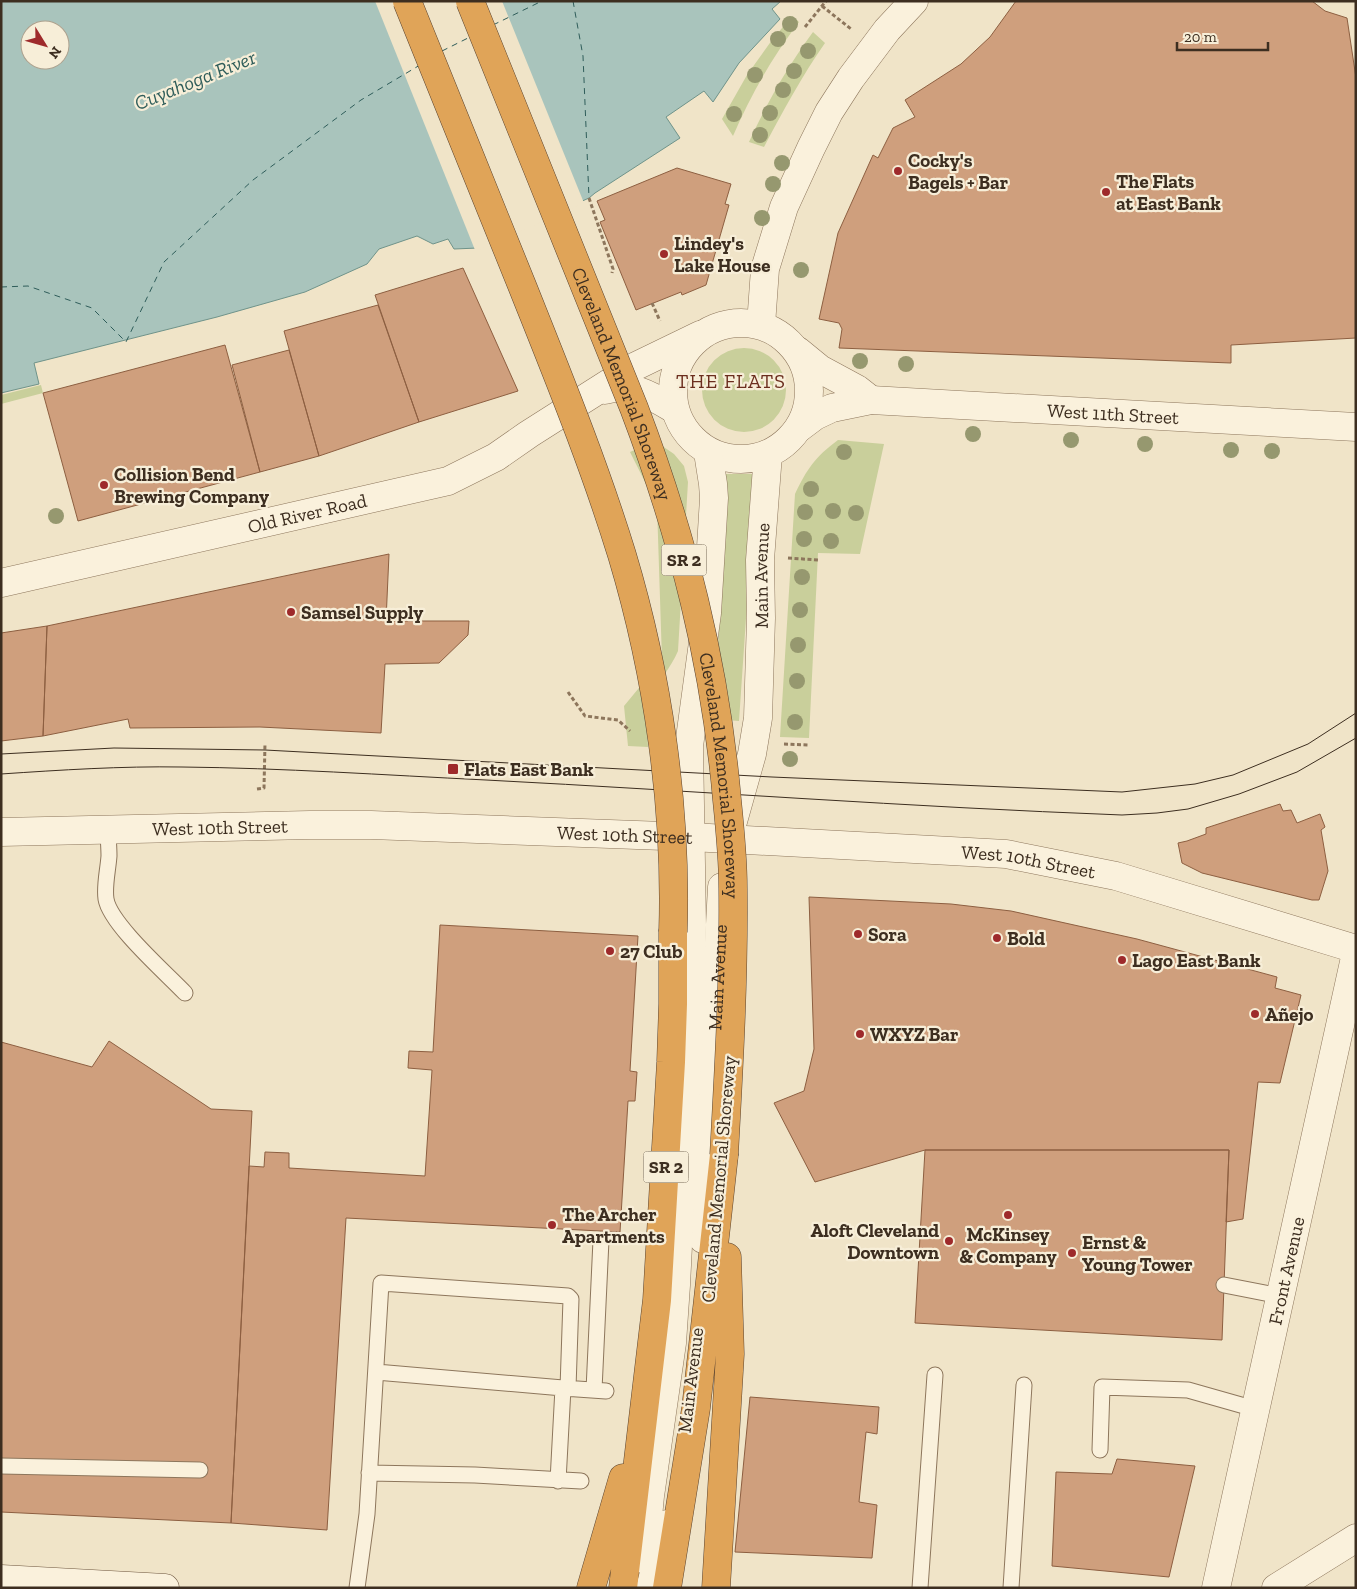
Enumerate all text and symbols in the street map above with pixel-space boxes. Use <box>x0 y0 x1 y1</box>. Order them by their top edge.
north arrow <box>20 20 70 70</box>
scale bar <box>1177 20 1268 52</box>
text: 20 m <box>1184 28 1217 46</box>
text: N <box>45 43 65 62</box>
water label: Cuyahoga River <box>131 45 259 115</box>
place label: Cocky's Bagels + Bar <box>908 149 1009 194</box>
marker: Cocky's Bagels + Bar <box>892 165 904 177</box>
place label: The Flats at East Bank <box>1116 170 1221 215</box>
marker: The Flats at East Bank <box>1100 186 1112 198</box>
place label: Lindey's Lake House <box>674 232 770 277</box>
marker: Lindey's Lake House <box>658 248 670 260</box>
street label: Cleveland Memorial Shoreway <box>567 264 677 504</box>
district label: THE FLATS <box>676 369 786 393</box>
street label: West 11th Street <box>1046 399 1180 429</box>
place label: Collision Bend Brewing Company <box>114 463 269 508</box>
marker: Collision Bend Brewing Company <box>98 479 110 491</box>
street label: Old River Road <box>245 489 370 538</box>
street label: Main Avenue <box>749 522 775 629</box>
road number: SR 2 <box>662 544 706 576</box>
place label: Samsel Supply <box>301 601 423 624</box>
marker: Samsel Supply <box>285 606 297 618</box>
street label: Cleveland Memorial Shoreway <box>694 651 744 899</box>
place label: Flats East Bank <box>464 758 594 781</box>
marker: Flats East Bank <box>446 762 460 776</box>
street label: West 10th Street <box>152 815 288 841</box>
street label: West 10th Street <box>556 821 693 849</box>
street label: West 10th Street <box>961 841 1098 884</box>
place label: Sora <box>868 923 907 946</box>
street label: Main Avenue <box>703 924 732 1031</box>
place label: Bold <box>1007 927 1045 950</box>
marker: Sora <box>852 928 864 940</box>
marker: Bold <box>991 932 1003 944</box>
place label: 27 Club <box>620 940 683 963</box>
marker: 27 Club <box>604 945 616 957</box>
place label: Lago East Bank <box>1132 949 1261 972</box>
marker: Lago East Bank <box>1116 954 1128 966</box>
place label: Añejo <box>1265 1003 1314 1026</box>
marker: Añejo <box>1249 1008 1261 1020</box>
place label: WXYZ Bar <box>870 1023 959 1046</box>
marker: WXYZ Bar <box>854 1028 866 1040</box>
street label: Cleveland Memorial Shoreway <box>696 1054 741 1303</box>
road number: SR 2 <box>644 1152 688 1182</box>
place label: The Archer Apartments <box>562 1203 665 1248</box>
marker: McKinsey & Company <box>1002 1209 1014 1221</box>
street label: Front Avenue <box>1263 1214 1310 1327</box>
marker: The Archer Apartments <box>546 1219 558 1231</box>
place label: Aloft Cleveland Downtown <box>810 1219 940 1264</box>
place label: McKinsey & Company <box>959 1223 1057 1268</box>
place label: Ernst & Young Tower <box>1082 1231 1193 1276</box>
marker: Aloft Cleveland Downtown <box>943 1235 955 1247</box>
marker: Ernst & Young Tower <box>1066 1247 1078 1259</box>
street label: Main Avenue <box>673 1326 708 1434</box>

